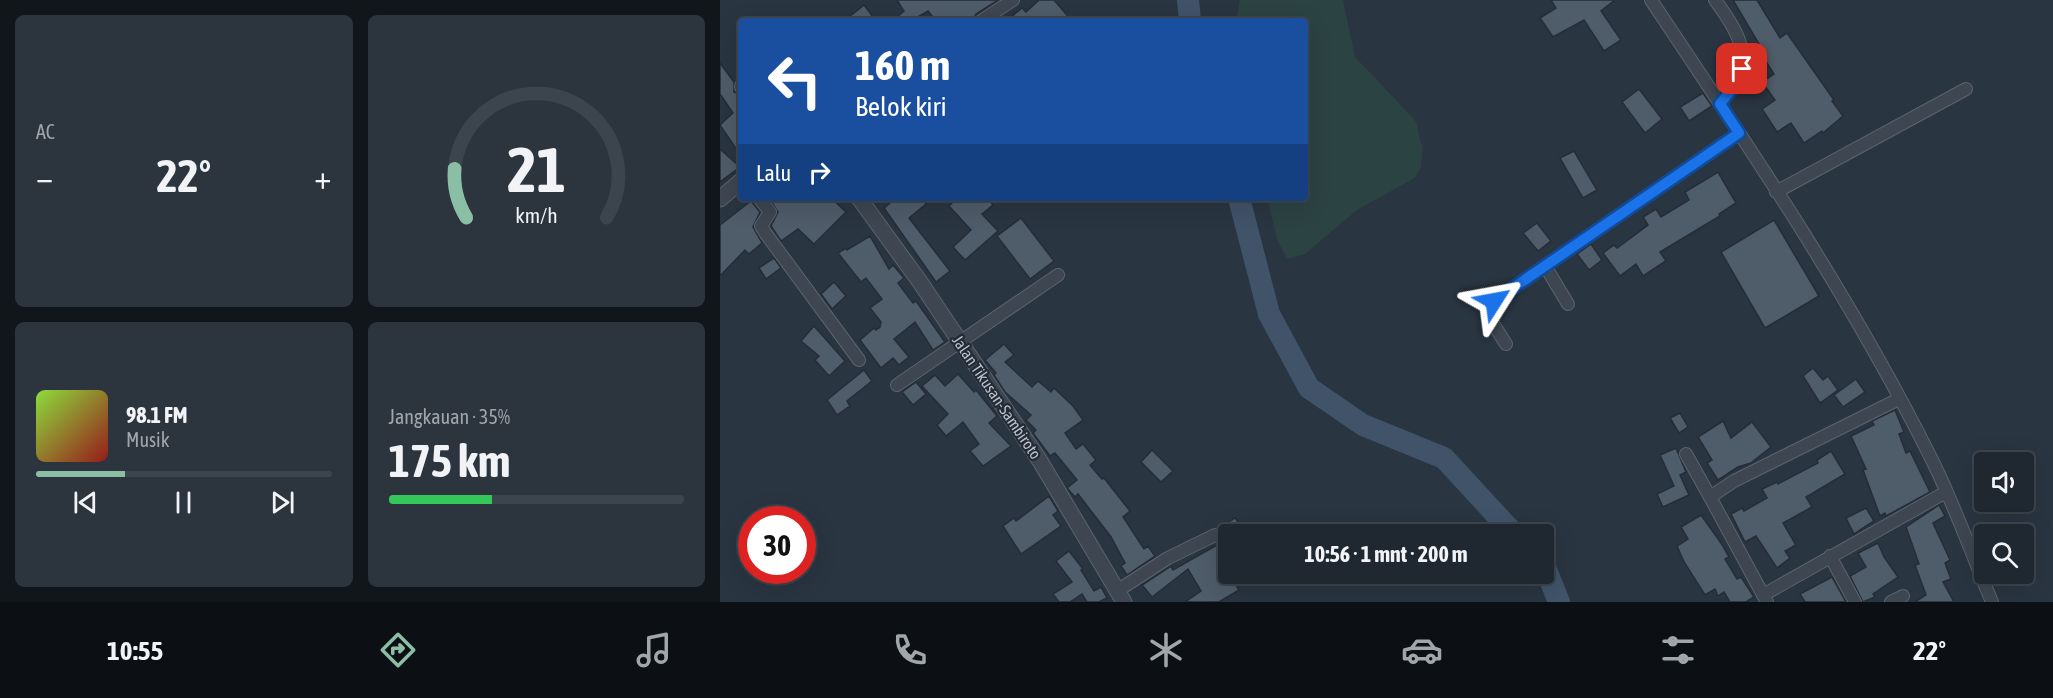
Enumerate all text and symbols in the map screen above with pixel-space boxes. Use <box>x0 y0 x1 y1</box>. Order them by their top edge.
text: 160 m <box>855 41 950 89</box>
icon: left <box>756 42 834 120</box>
pin <box>1716 43 1767 94</box>
icon: arrive <box>1725 52 1758 85</box>
text: Belok kiri <box>855 91 947 122</box>
text: AC <box>36 120 55 143</box>
text: 21 <box>507 134 566 205</box>
text: 22° <box>156 150 211 202</box>
icon: right <box>803 156 836 189</box>
text: − <box>36 158 53 196</box>
text: + <box>314 158 331 196</box>
text: Lalu <box>756 160 791 186</box>
text: km/h <box>515 203 558 228</box>
position arrow <box>1462 269 1526 333</box>
street label: Jalan Tikusan-Sambiroto <box>949 332 1045 462</box>
text: 98.1 FM <box>126 402 188 428</box>
text: Jangkauan · 35% <box>389 405 510 428</box>
text: Musik <box>126 428 170 451</box>
text: 175 km <box>389 435 510 487</box>
map controls <box>1974 452 2034 584</box>
button: sound <box>1974 452 2034 512</box>
icon: previous <box>69 486 102 519</box>
icon: pause <box>167 486 200 519</box>
icon: next <box>266 486 299 519</box>
speed limit sign: 30 <box>738 506 816 584</box>
button: search <box>1974 524 2034 584</box>
text: 10:56 · 1 mnt · 200 m <box>1304 541 1468 567</box>
icon: directions <box>377 629 419 671</box>
icon: music <box>633 629 675 671</box>
icon: phone <box>889 629 931 671</box>
icon: climate <box>1145 629 1187 671</box>
icon: car <box>1401 629 1443 671</box>
icon: filters <box>1657 629 1699 671</box>
text: 10:55 <box>107 635 163 666</box>
text: 22° <box>1913 635 1946 666</box>

